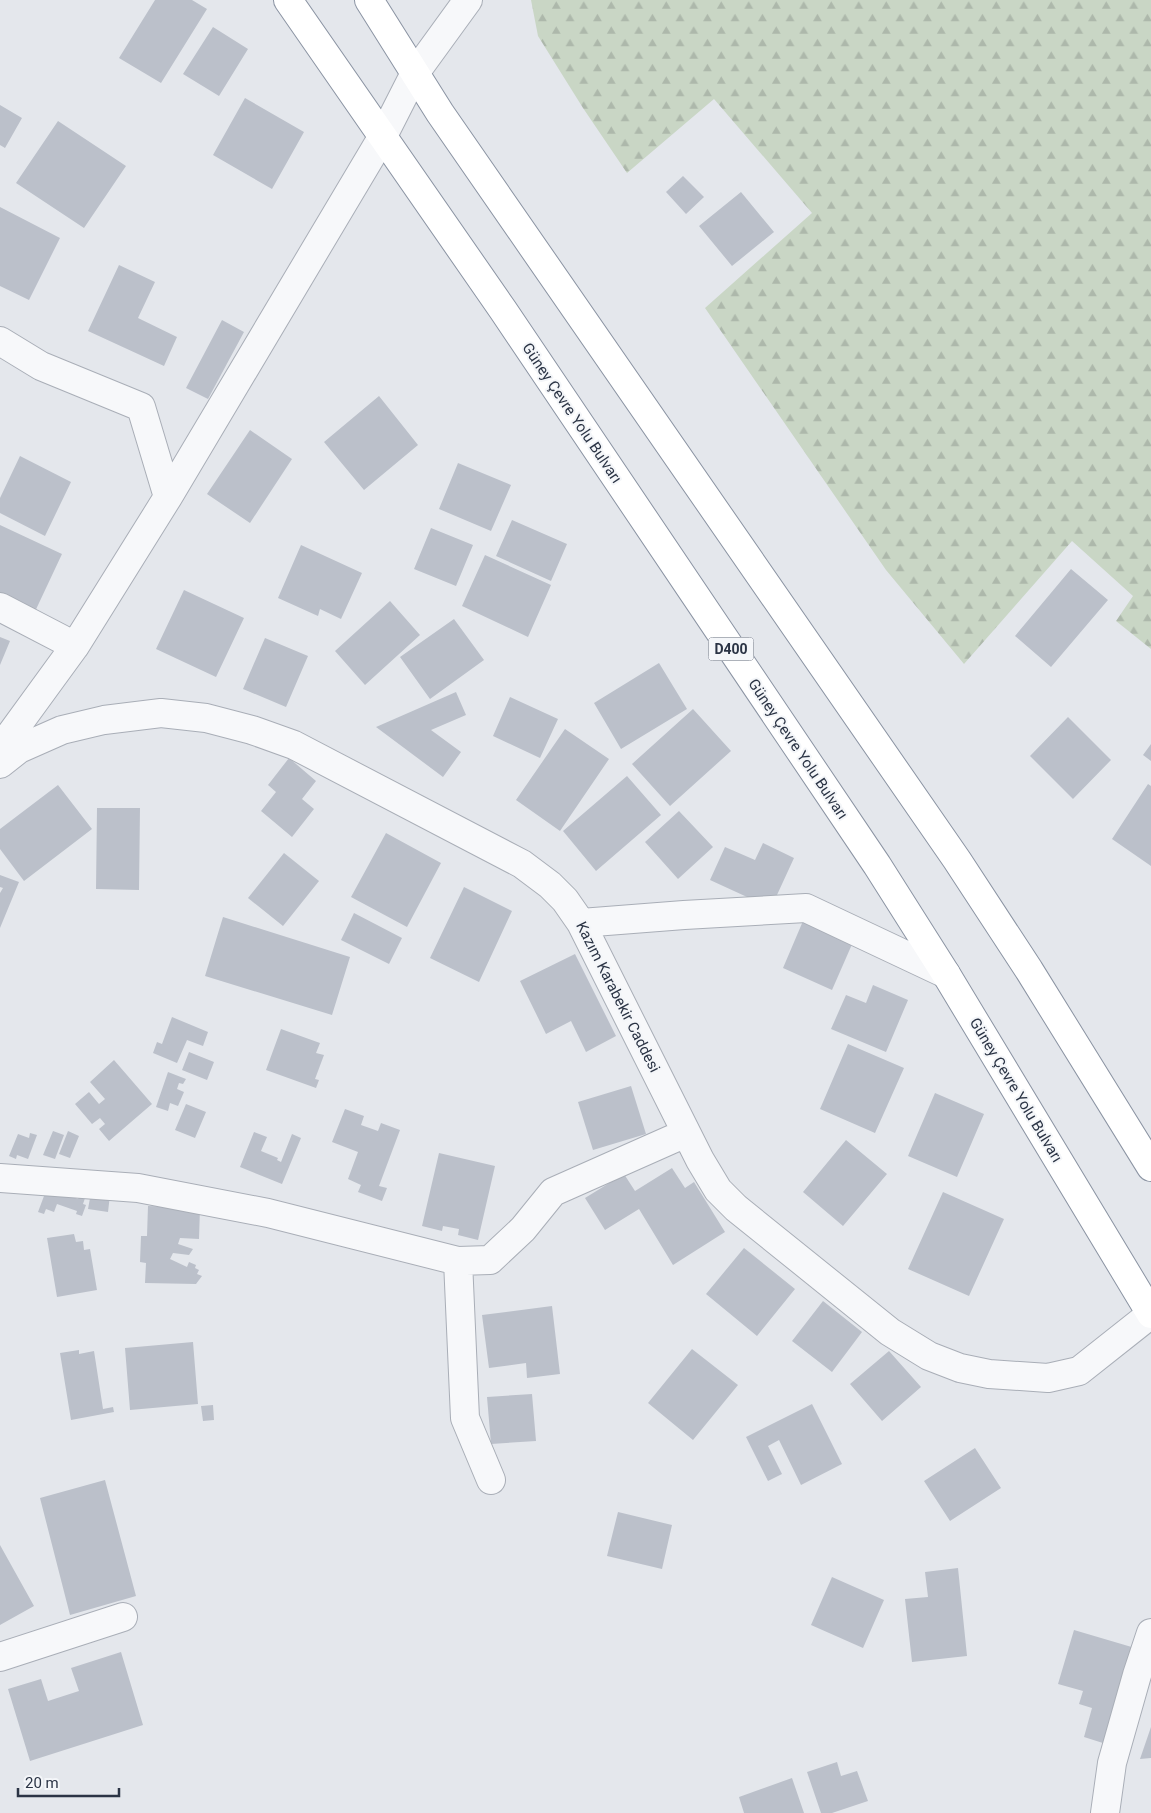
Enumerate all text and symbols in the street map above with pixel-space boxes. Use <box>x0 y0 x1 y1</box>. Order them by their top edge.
street label: Güney Çevre Yolu Bulvarı <box>518 340 626 486</box>
road number: D400 <box>708 638 754 661</box>
street label: Güney Çevre Yolu Bulvarı <box>744 676 852 822</box>
street label: Kazım Karabekir Caddesi <box>572 919 664 1075</box>
street label: Güney Çevre Yolu Bulvarı <box>966 1015 1066 1165</box>
scale bar <box>18 1766 119 1798</box>
text: 20 m <box>25 1774 59 1792</box>

